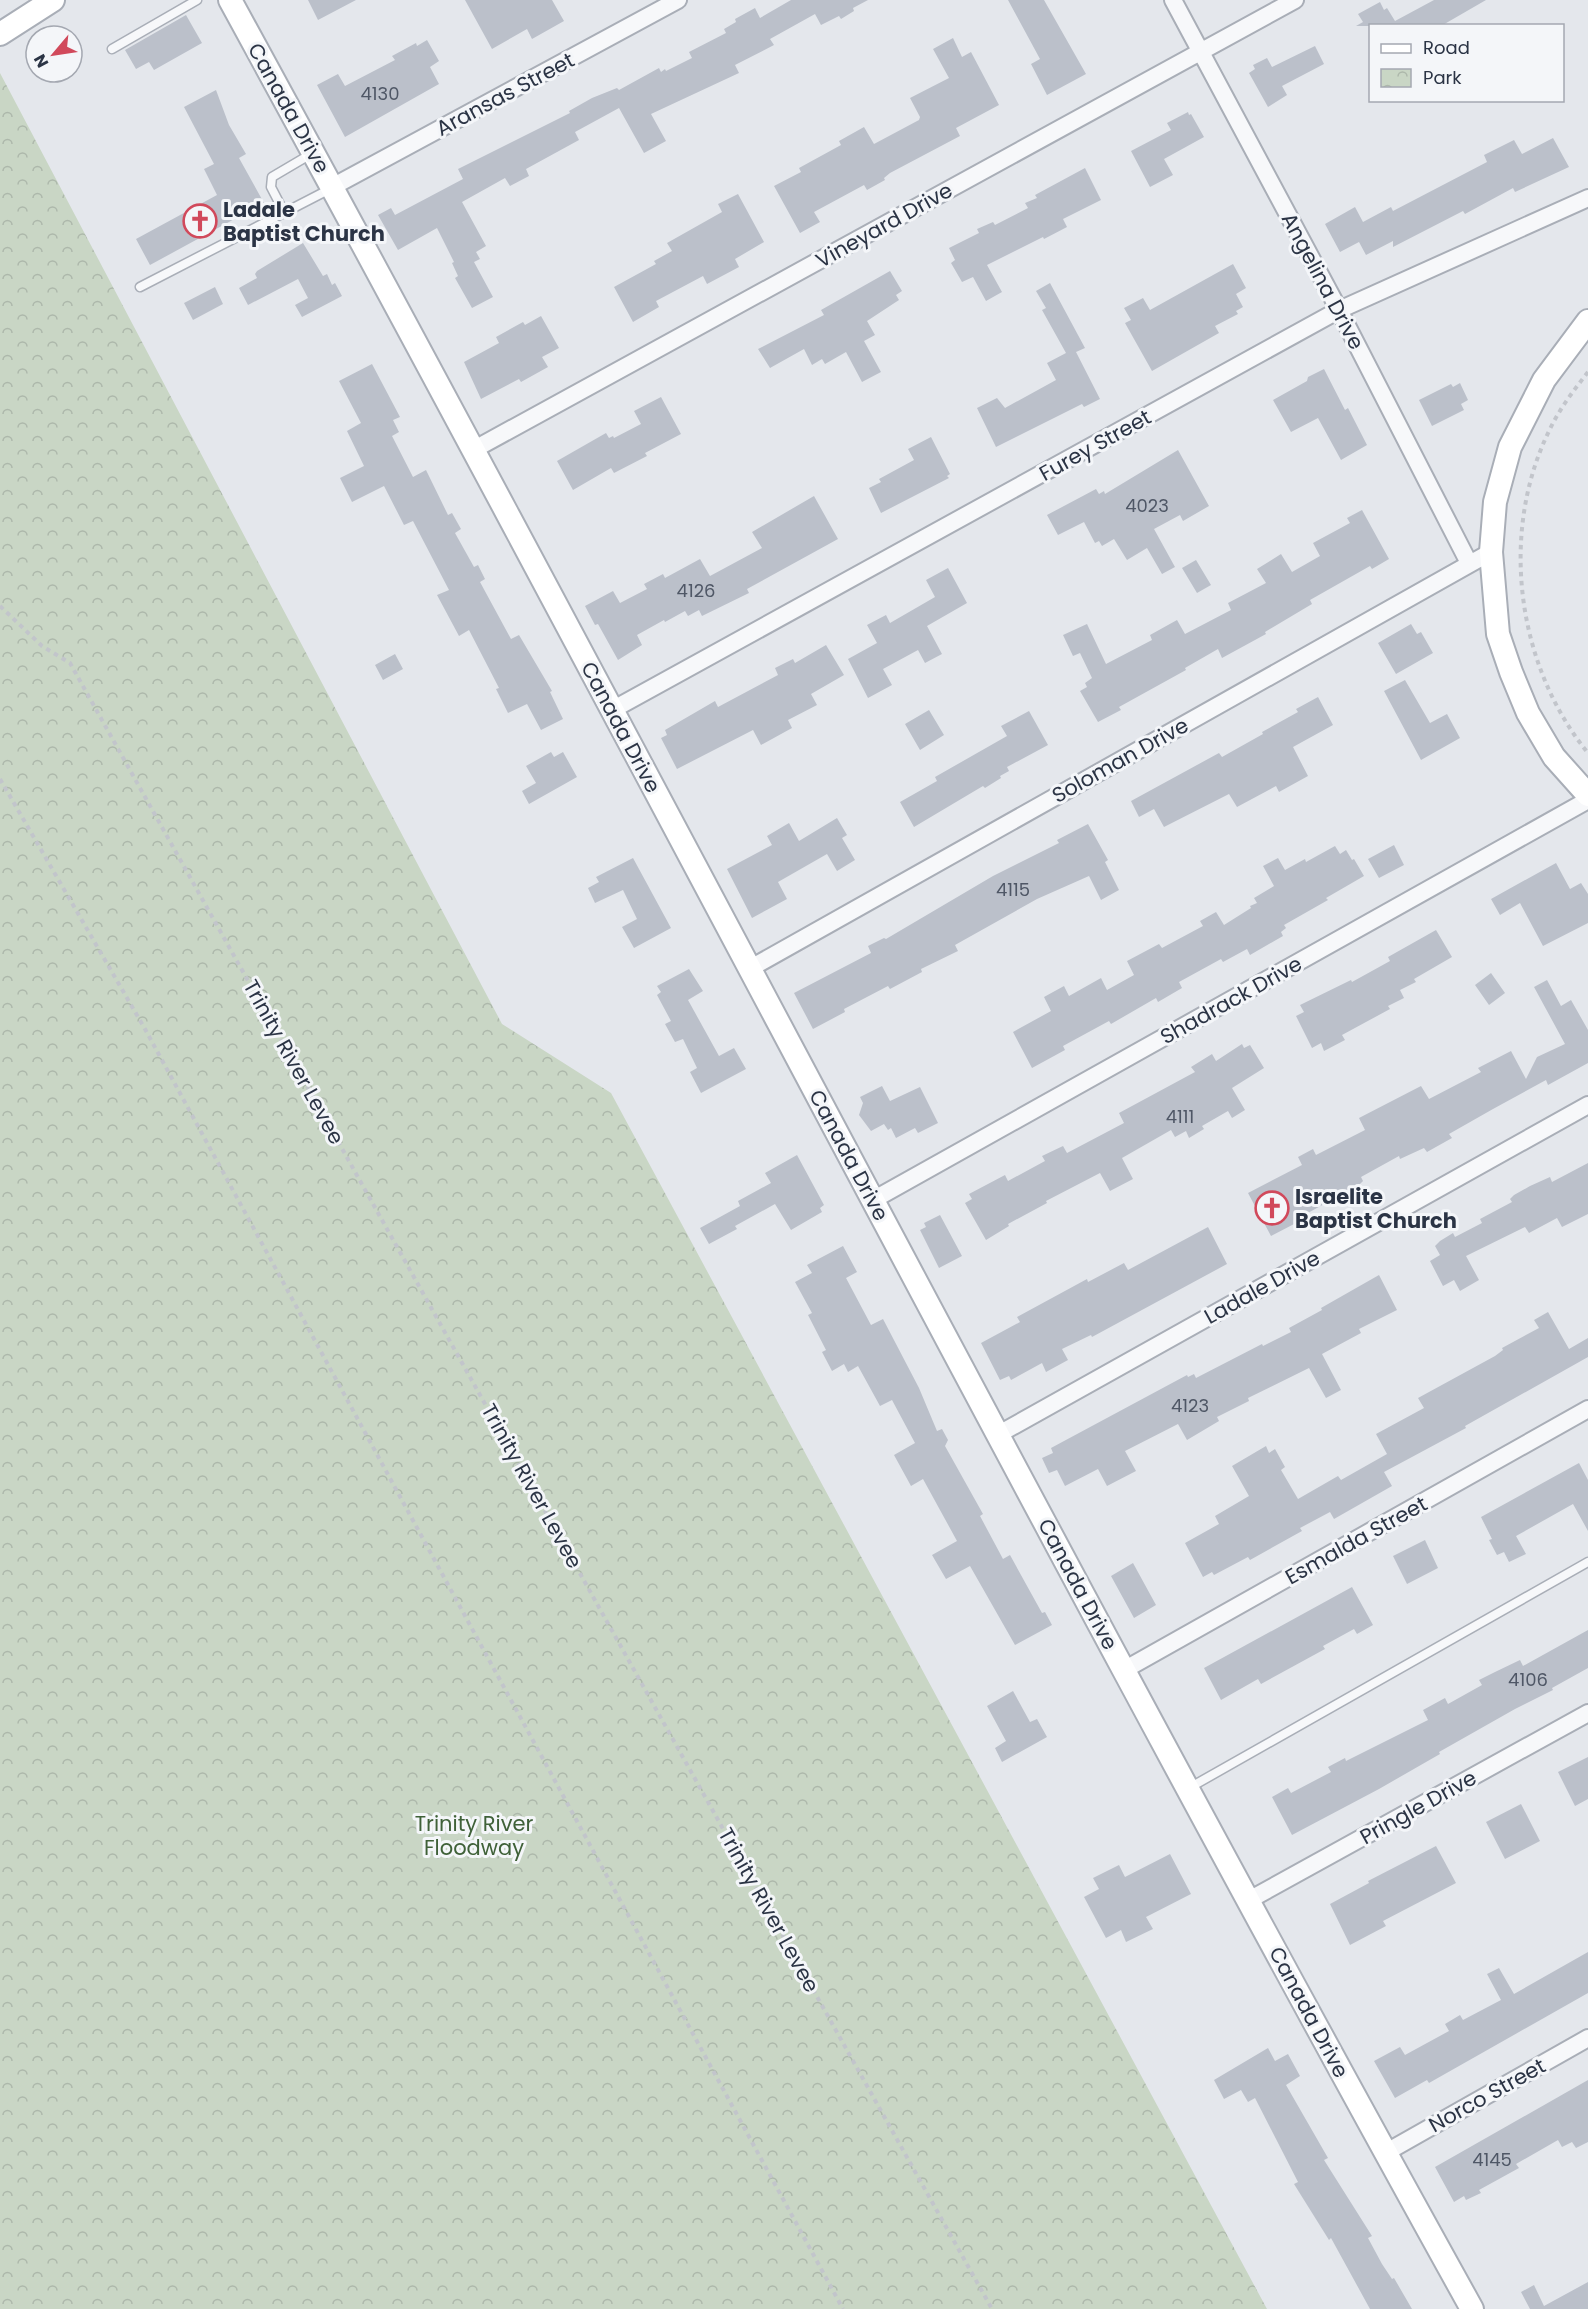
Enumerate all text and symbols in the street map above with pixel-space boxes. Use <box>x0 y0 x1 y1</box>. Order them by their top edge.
north arrow <box>24 24 84 84</box>
legend <box>1369 24 1564 102</box>
text: Road <box>1423 35 1470 60</box>
street label: Canada Drive <box>241 38 337 178</box>
street label: Aransas Street <box>431 45 579 143</box>
text: N <box>28 50 54 72</box>
text: Park <box>1423 65 1462 90</box>
house number: 4130 <box>361 81 400 106</box>
street label: Vineyard Drive <box>810 175 958 275</box>
place label: Ladale Baptist Church <box>223 195 385 248</box>
church icon: Ladale Baptist Church <box>182 203 218 239</box>
street label: Angelina Drive <box>1275 208 1371 354</box>
street label: Furey Street <box>1034 402 1156 488</box>
house number: 4023 <box>1125 493 1169 518</box>
house number: 4126 <box>677 578 715 603</box>
street label: Canada Drive <box>574 656 668 798</box>
street label: Soloman Drive <box>1047 710 1193 810</box>
house number: 4115 <box>996 877 1030 902</box>
street label: Shadrack Drive <box>1155 949 1307 1051</box>
street label: Trinity River Levee <box>237 974 351 1150</box>
street label: Canada Drive <box>802 1084 896 1226</box>
house number: 4111 <box>1166 1104 1194 1129</box>
place label: Israelite Baptist Church <box>1295 1182 1457 1235</box>
church icon: Israelite Baptist Church <box>1254 1190 1290 1226</box>
street label: Ladale Drive <box>1199 1243 1325 1331</box>
house number: 4123 <box>1171 1393 1209 1418</box>
street label: Trinity River Levee <box>475 1398 589 1574</box>
street label: Esmalda Street <box>1280 1489 1432 1591</box>
street label: Canada Drive <box>1031 1513 1125 1655</box>
house number: 4106 <box>1508 1667 1548 1692</box>
street label: Pringle Drive <box>1354 1763 1482 1851</box>
park label: Trinity River Floodway <box>415 1809 533 1862</box>
street label: Trinity River Levee <box>712 1822 826 1998</box>
street label: Canada Drive <box>1262 1941 1356 2083</box>
street label: Norco Street <box>1423 2051 1551 2139</box>
house number: 4145 <box>1472 2147 1512 2172</box>

